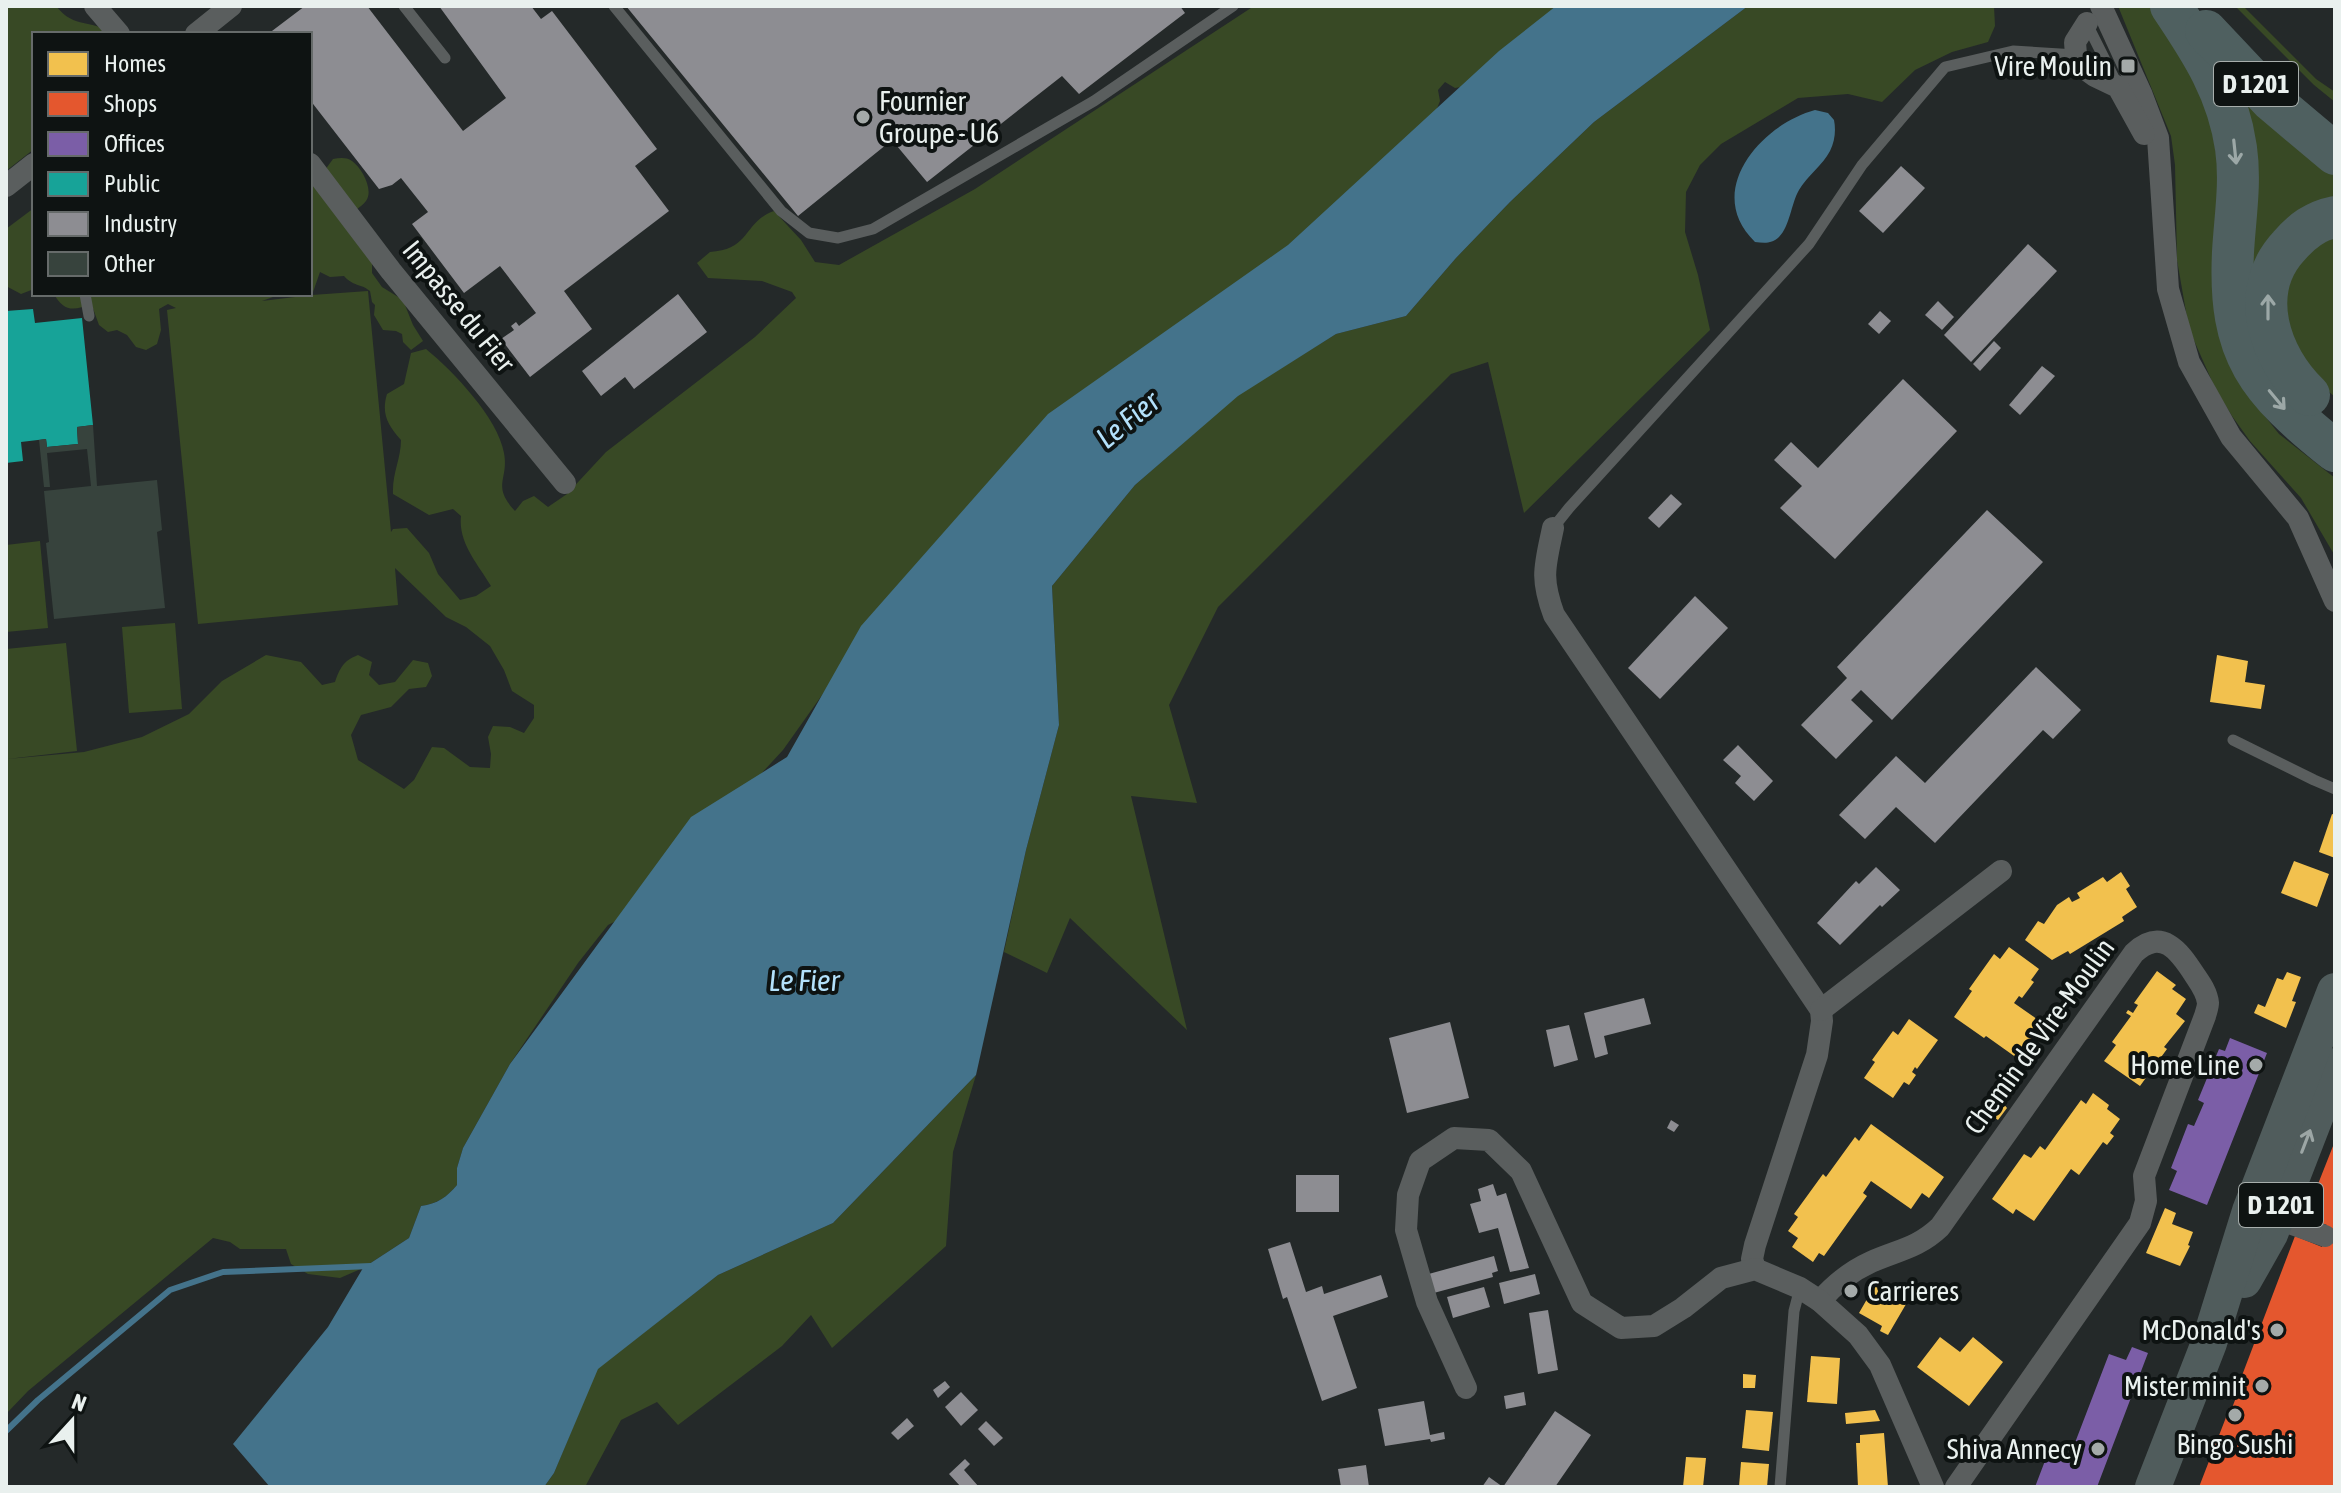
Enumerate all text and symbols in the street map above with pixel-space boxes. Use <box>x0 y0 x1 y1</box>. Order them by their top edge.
legend <box>32 32 312 296</box>
text: Homes <box>104 50 166 77</box>
place label: Vire Moulin <box>1994 50 2112 82</box>
marker: Vire Moulin <box>2119 57 2137 75</box>
road number: D 1201 <box>2214 62 2298 106</box>
place label: Fournier Groupe - U6 <box>879 85 999 149</box>
text: Shops <box>104 90 157 117</box>
marker: Fournier Groupe - U6 <box>854 108 872 126</box>
text: Offices <box>104 130 165 157</box>
one-way arrow <box>2228 138 2243 165</box>
text: Public <box>104 170 160 197</box>
text: Industry <box>104 210 177 237</box>
street label: Impasse du Fier <box>396 234 522 379</box>
text: Other <box>104 250 155 277</box>
one-way arrow <box>2260 294 2276 321</box>
water label: Le Fier <box>1089 383 1166 455</box>
one-way arrow <box>2268 389 2286 409</box>
street label: Chemin de Vire-Moulin <box>1957 932 2121 1140</box>
water label: Le Fier <box>769 963 841 997</box>
place label: Home Line <box>2130 1049 2240 1081</box>
marker: Home Line <box>2247 1056 2265 1074</box>
one-way arrow <box>2300 1129 2314 1154</box>
road number: D 1201 <box>2239 1183 2323 1227</box>
place label: Carrieres <box>1867 1275 1959 1307</box>
marker: Carrieres <box>1842 1282 1860 1300</box>
place label: McDonald's <box>2142 1314 2261 1346</box>
marker: McDonald's <box>2268 1321 2286 1339</box>
place label: Mister minit <box>2124 1370 2246 1402</box>
marker: Mister minit <box>2253 1377 2271 1395</box>
north arrow <box>32 1381 112 1461</box>
text: N <box>68 1388 90 1417</box>
marker: Bingo Sushi <box>2226 1406 2244 1424</box>
place label: Bingo Sushi <box>2177 1428 2293 1460</box>
place label: Shiva Annecy <box>1947 1433 2082 1465</box>
marker: Shiva Annecy <box>2089 1440 2107 1458</box>

